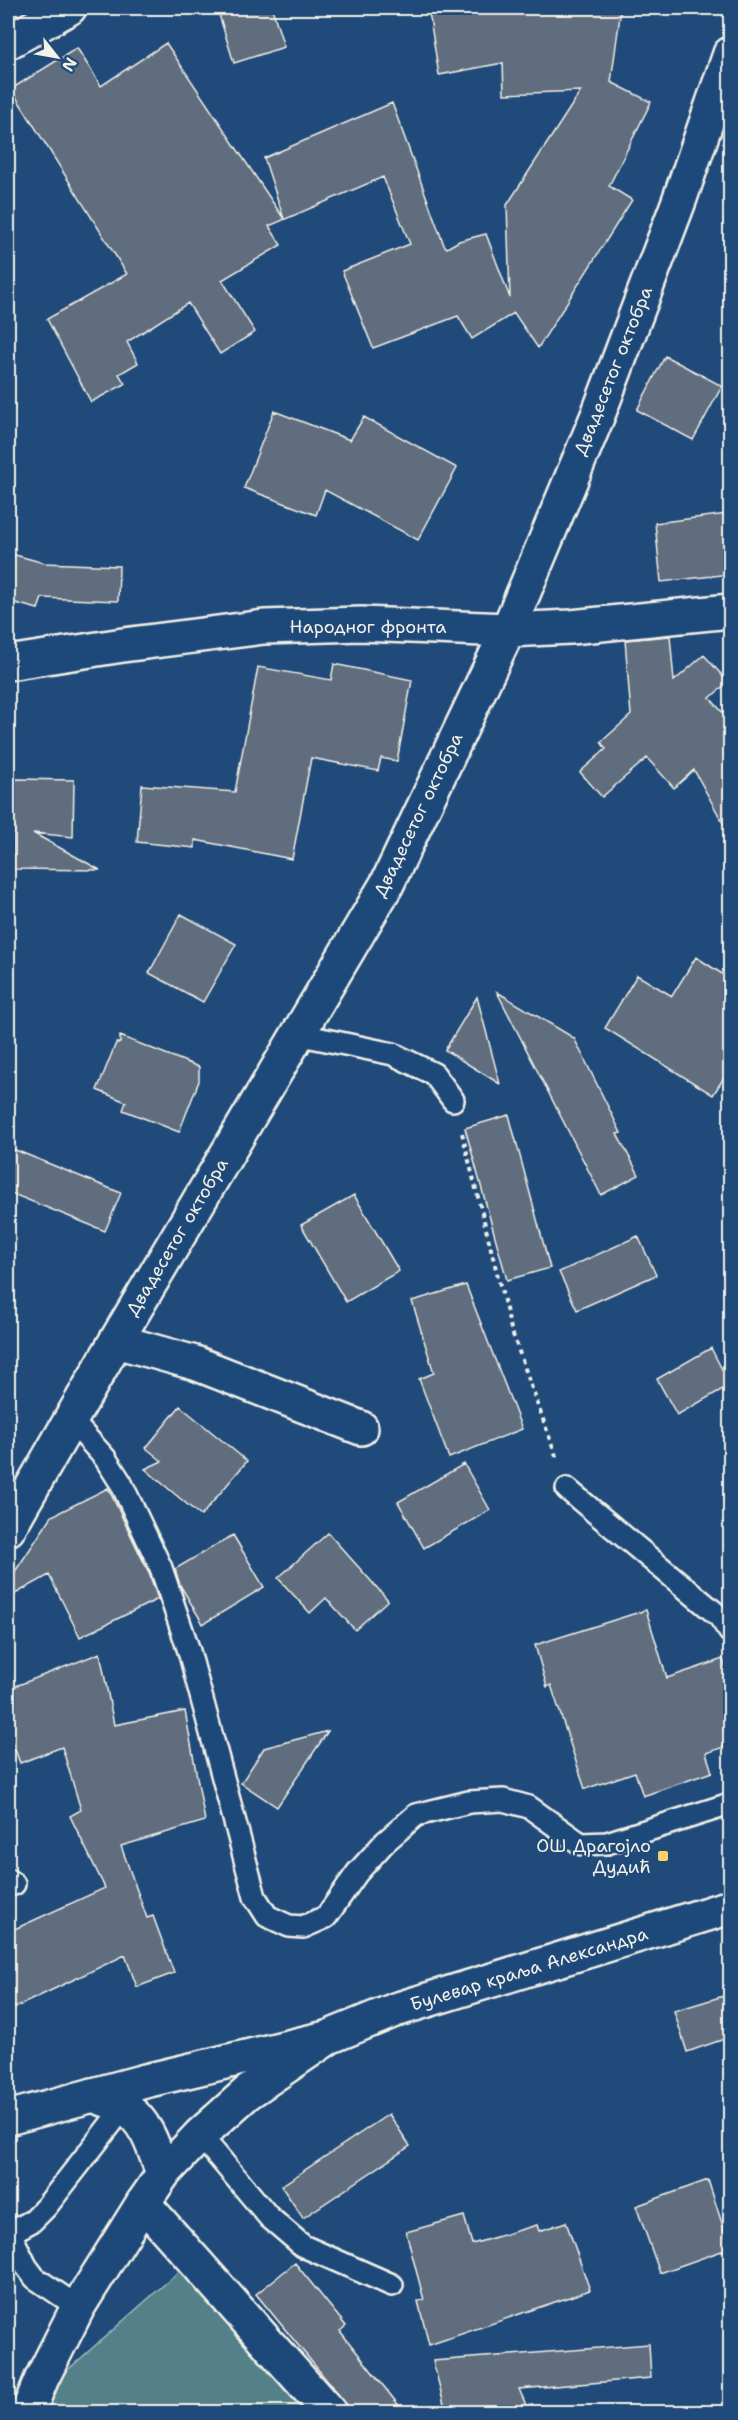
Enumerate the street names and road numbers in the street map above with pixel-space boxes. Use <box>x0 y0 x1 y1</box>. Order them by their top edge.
street label: Двадесетог октобра <box>568 283 658 459</box>
street label: Народног фронта <box>290 615 446 639</box>
street label: Двадесетог октобра <box>368 729 468 901</box>
street label: Двадесетог октобра <box>120 1154 234 1320</box>
street label: Булевар краља Александра <box>407 1921 651 2017</box>

